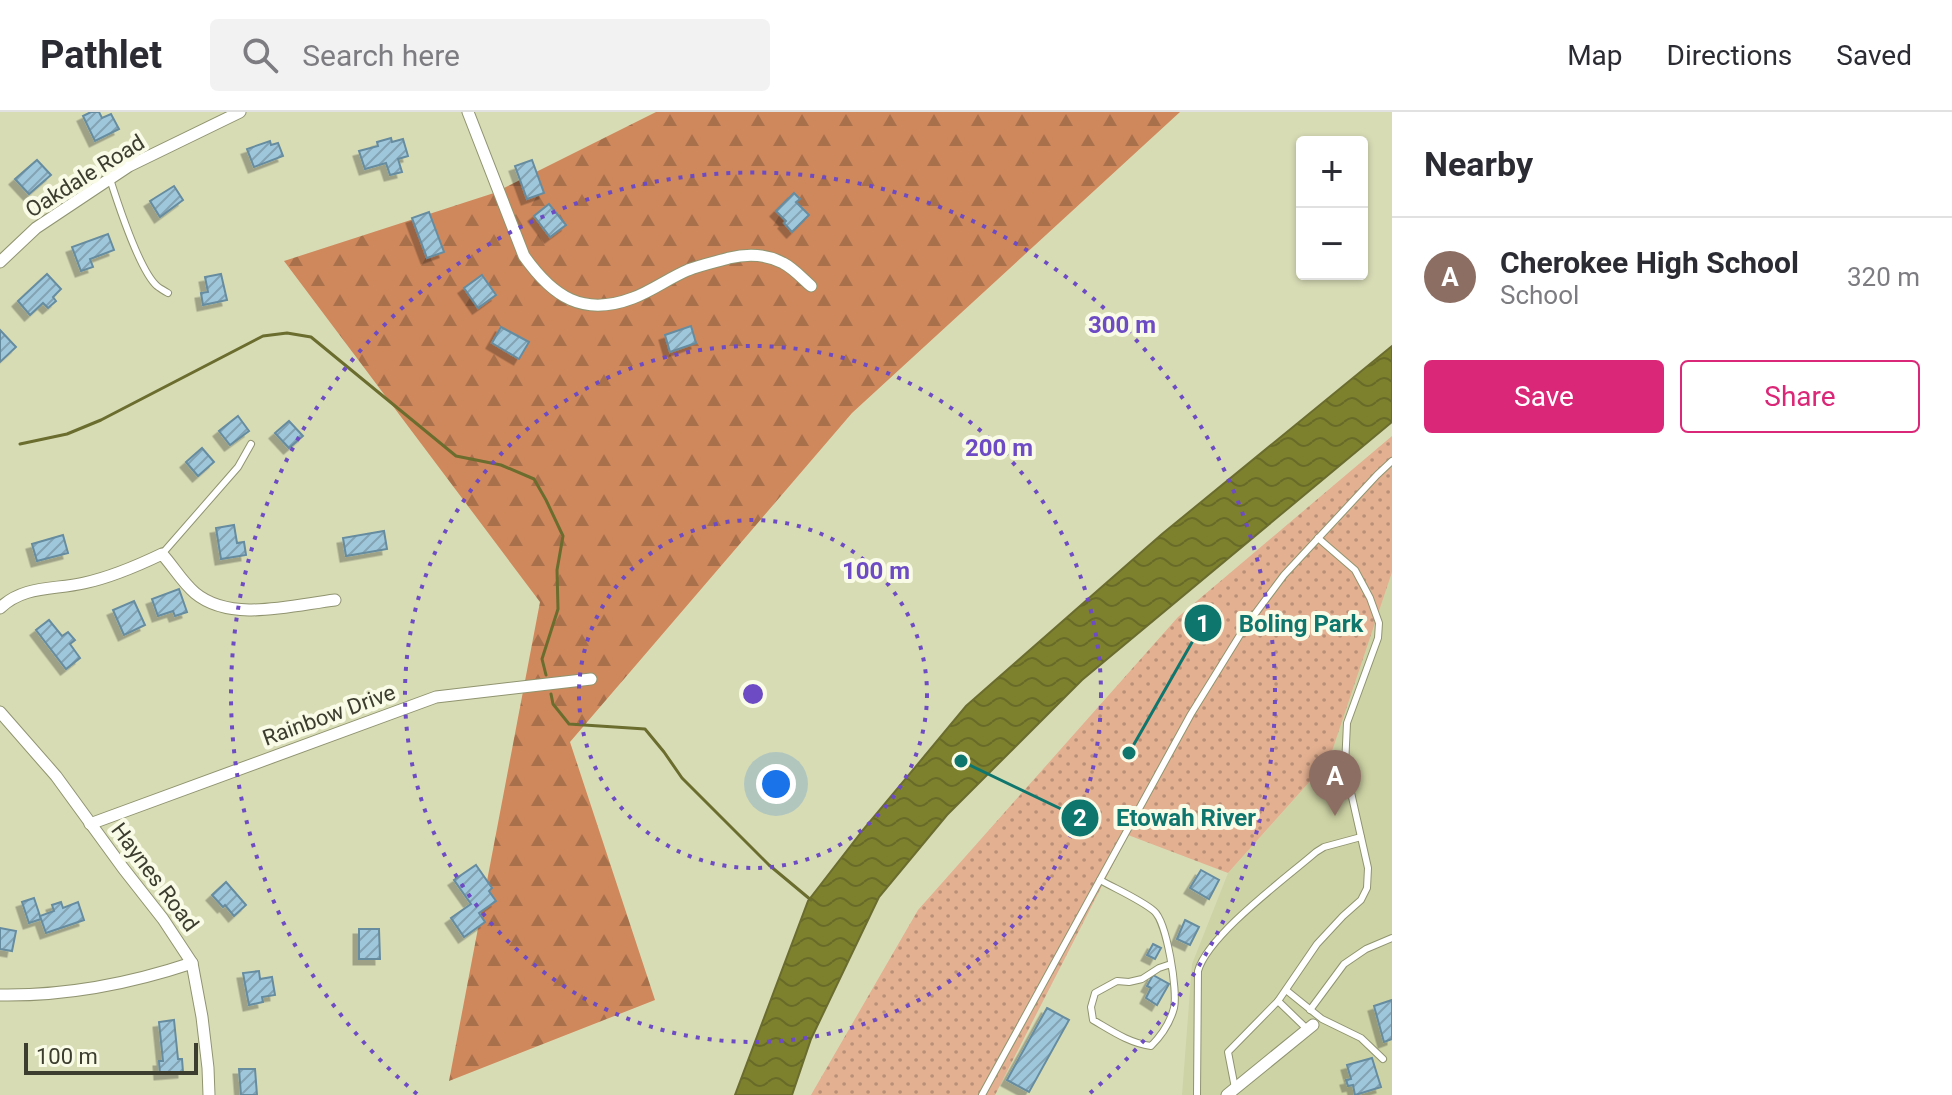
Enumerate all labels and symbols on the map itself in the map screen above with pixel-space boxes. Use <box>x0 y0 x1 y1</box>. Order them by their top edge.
street label: Oakdale Road <box>21 130 149 222</box>
text: 300 m <box>1088 311 1156 339</box>
text: 200 m <box>965 434 1033 462</box>
text: 100 m <box>842 557 910 585</box>
callout: Boling Park <box>1183 599 1380 647</box>
text: 1 <box>1196 610 1210 638</box>
text: Boling Park <box>1239 610 1364 638</box>
street label: Rainbow Drive <box>259 679 399 751</box>
centre of rings <box>739 680 767 708</box>
pin: A <box>1309 750 1361 816</box>
your location <box>756 764 796 804</box>
callout: Etowah River <box>1060 794 1272 842</box>
text: 2 <box>1073 804 1087 832</box>
text: Etowah River <box>1116 804 1256 832</box>
street label: Haynes Road <box>106 818 204 936</box>
scale bar <box>24 1039 198 1075</box>

